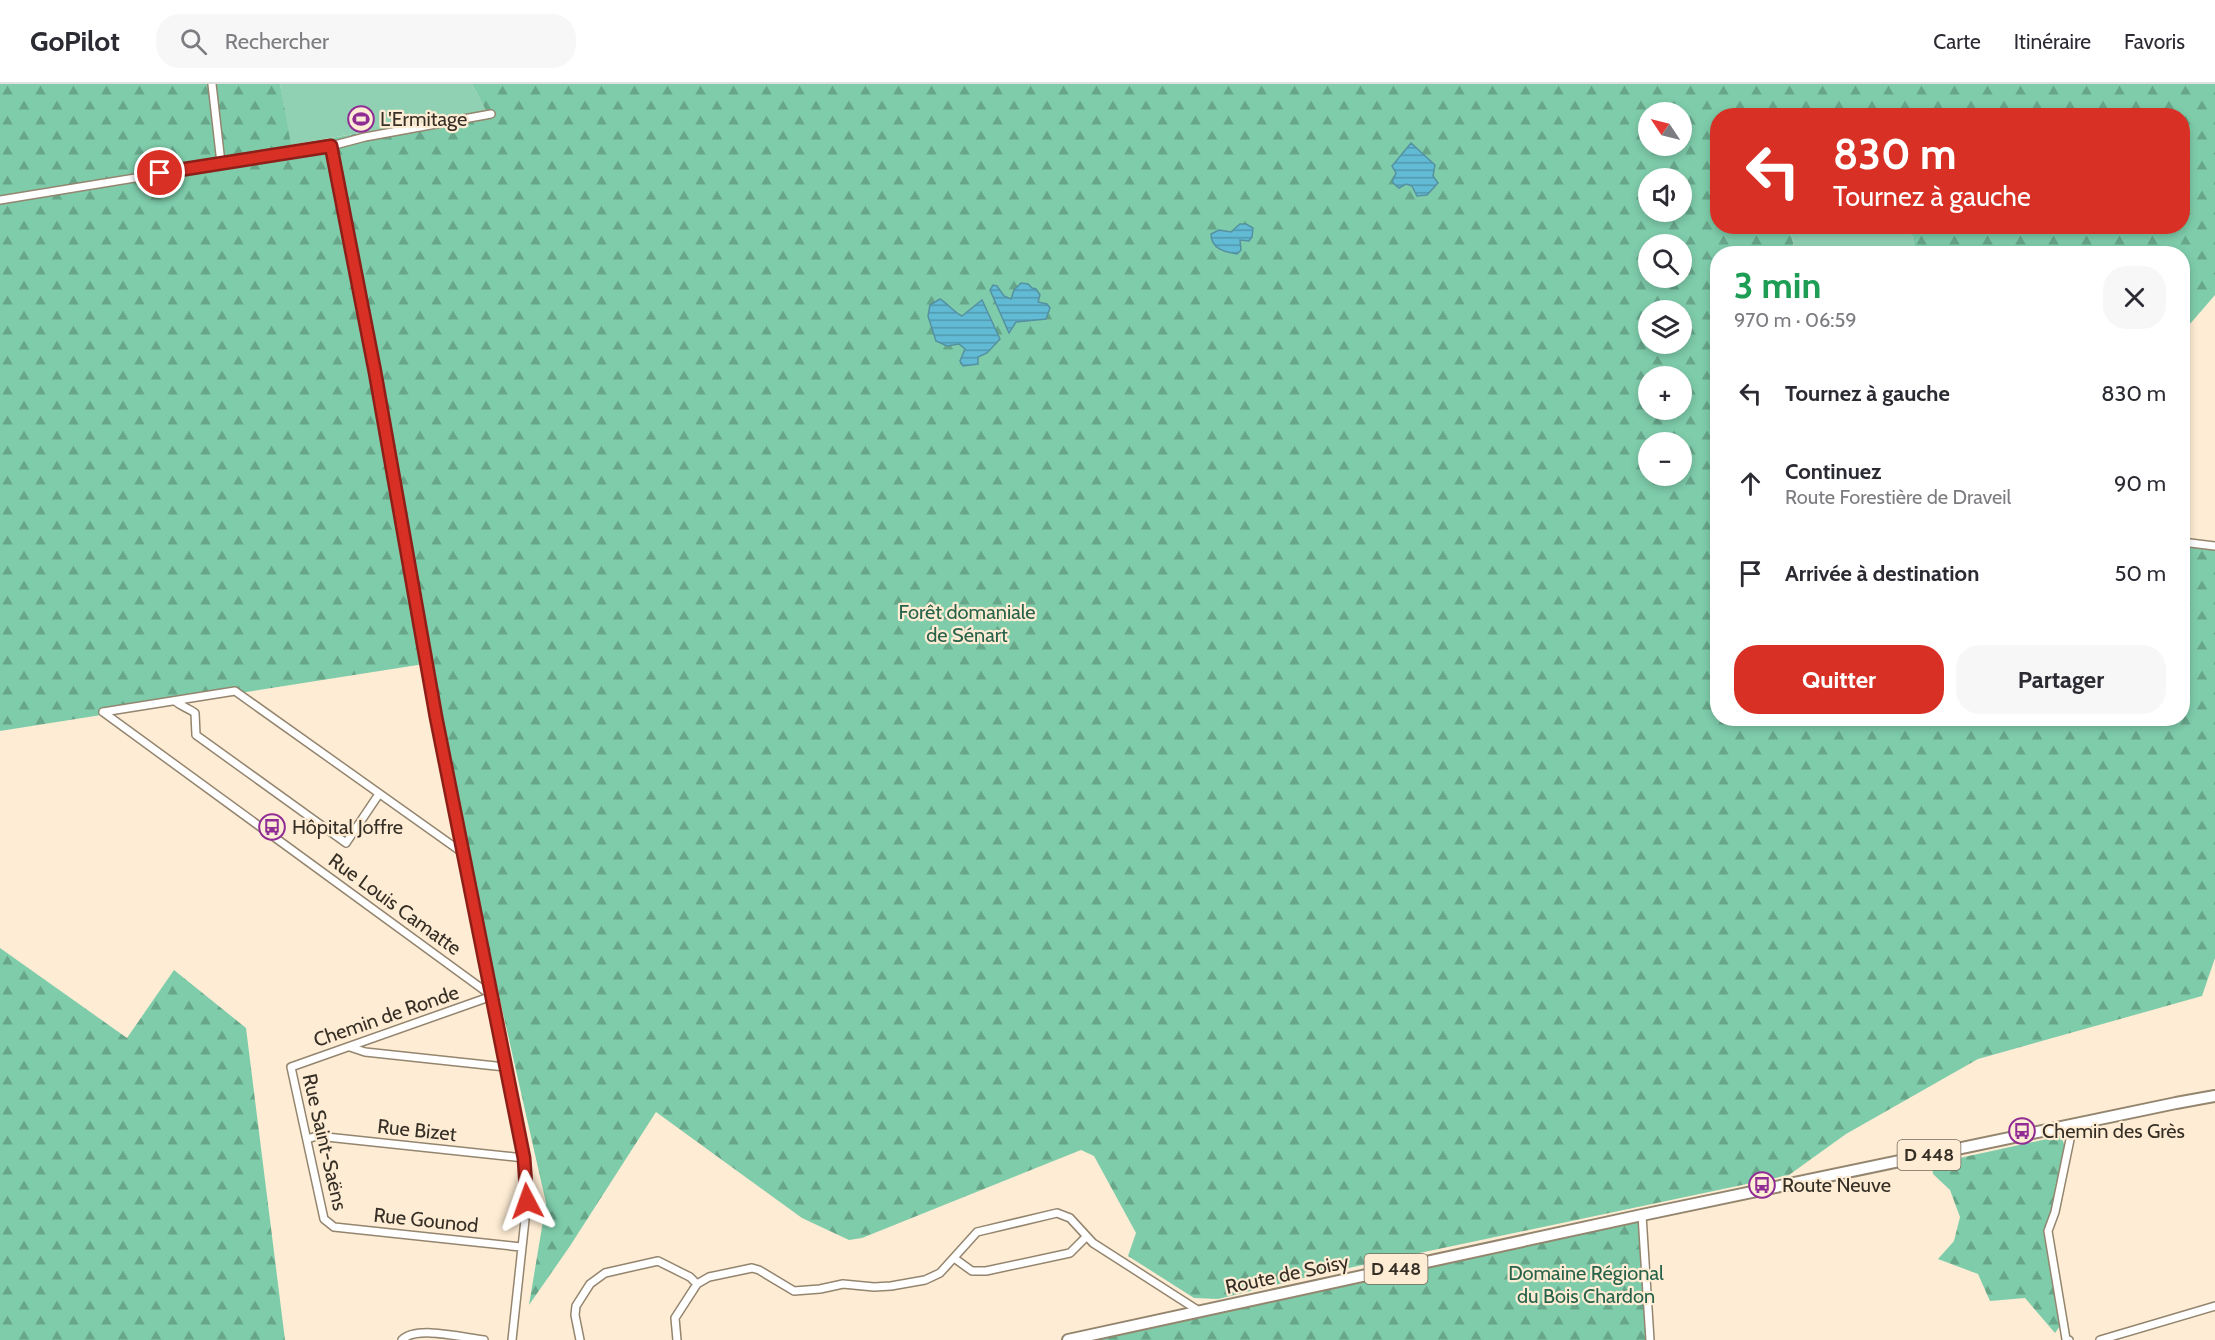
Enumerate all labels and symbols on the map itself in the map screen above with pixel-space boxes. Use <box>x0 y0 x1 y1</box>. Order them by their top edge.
north arrow <box>1638 102 1692 156</box>
sports icon: L'Ermitage <box>346 104 376 134</box>
place label: L'Ermitage <box>380 107 467 131</box>
pin <box>134 147 185 198</box>
park label: Forêt domaniale de Sénart <box>898 600 1036 647</box>
bus stop icon: Hôpital Joffre <box>257 812 287 842</box>
place label: Hôpital Joffre <box>292 815 403 839</box>
street label: Rue Louis Camatte <box>324 848 466 960</box>
street label: Chemin de Ronde <box>310 980 462 1052</box>
street label: Rue Saint-Saëns <box>298 1071 352 1213</box>
street label: Rue Bizet <box>376 1114 458 1146</box>
bus stop icon: Chemin des Grès <box>2007 1116 2037 1146</box>
place label: Chemin des Grès <box>2042 1119 2185 1143</box>
road number: D 448 <box>1898 1140 1960 1170</box>
position arrow <box>495 1169 559 1233</box>
bus stop icon: Route Neuve <box>1747 1170 1777 1200</box>
place label: Route Neuve <box>1782 1173 1891 1197</box>
street label: Rue Gounod <box>372 1203 480 1237</box>
street label: Route de Soisy <box>1223 1249 1351 1299</box>
road number: D 448 <box>1364 1254 1428 1284</box>
park label: Domaine Régional du Bois Chardon <box>1508 1261 1664 1308</box>

